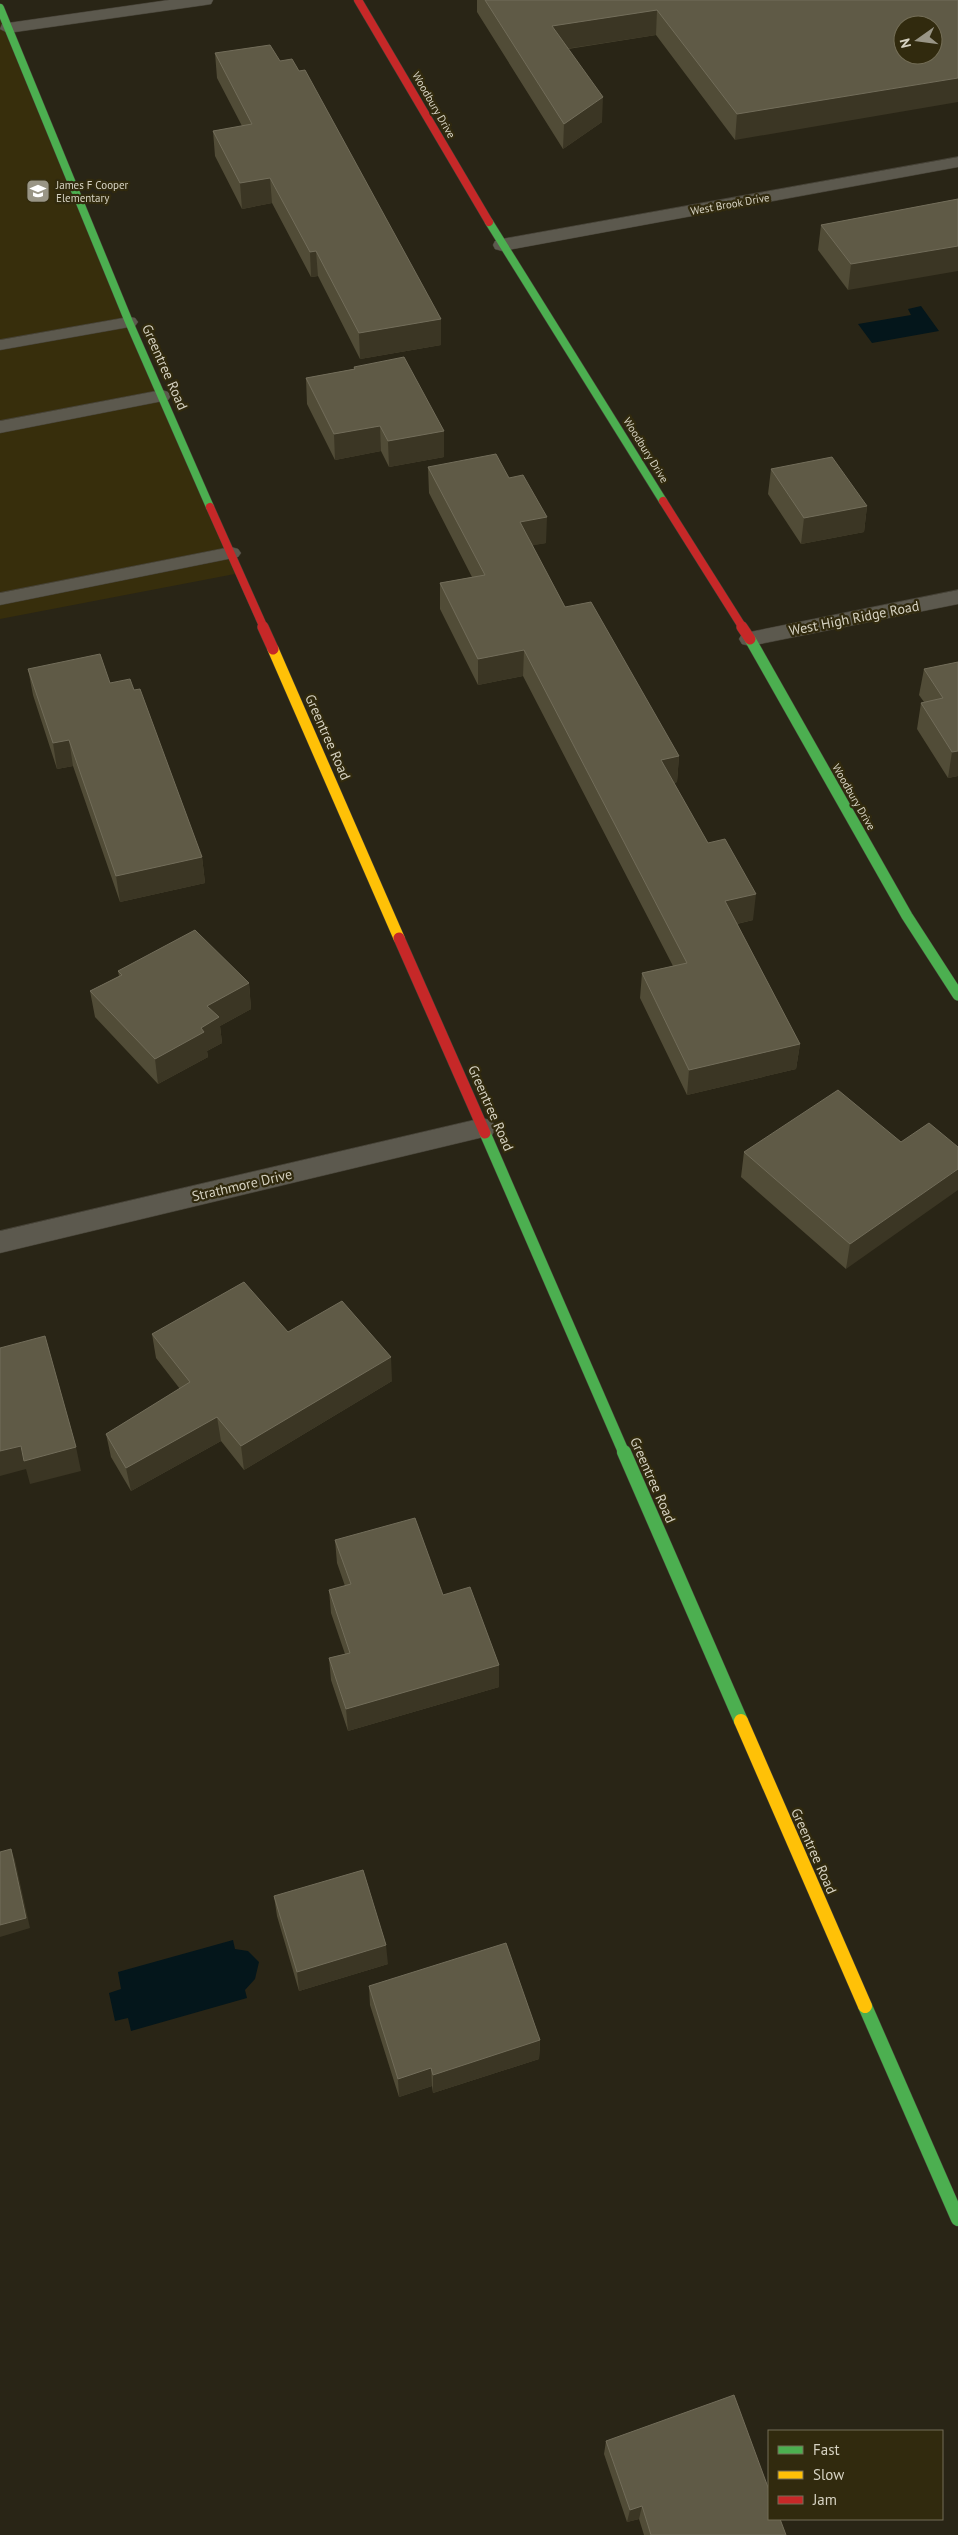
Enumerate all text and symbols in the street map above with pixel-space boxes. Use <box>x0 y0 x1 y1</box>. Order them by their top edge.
north arrow <box>893 15 943 65</box>
text: N <box>896 37 915 50</box>
street label: Woodbury Drive <box>409 69 459 141</box>
school or university icon: James F Cooper Elementary <box>25 178 51 204</box>
place label: James F Cooper Elementary <box>55 178 129 205</box>
street label: West Brook Drive <box>689 190 771 218</box>
street label: Greentree Road <box>138 321 192 413</box>
street label: Woodbury Drive <box>620 415 672 486</box>
street label: West High Ridge Road <box>787 597 921 639</box>
street label: Greentree Road <box>301 691 355 783</box>
street label: Woodbury Drive <box>829 761 879 833</box>
street label: Greentree Road <box>464 1062 518 1154</box>
street label: Strathmore Drive <box>190 1165 294 1205</box>
street label: Greentree Road <box>626 1434 680 1526</box>
street label: Greentree Road <box>787 1805 841 1897</box>
legend <box>768 2430 943 2520</box>
text: Fast <box>813 2440 840 2459</box>
text: Slow <box>813 2465 844 2484</box>
text: Jam <box>812 2490 837 2509</box>

